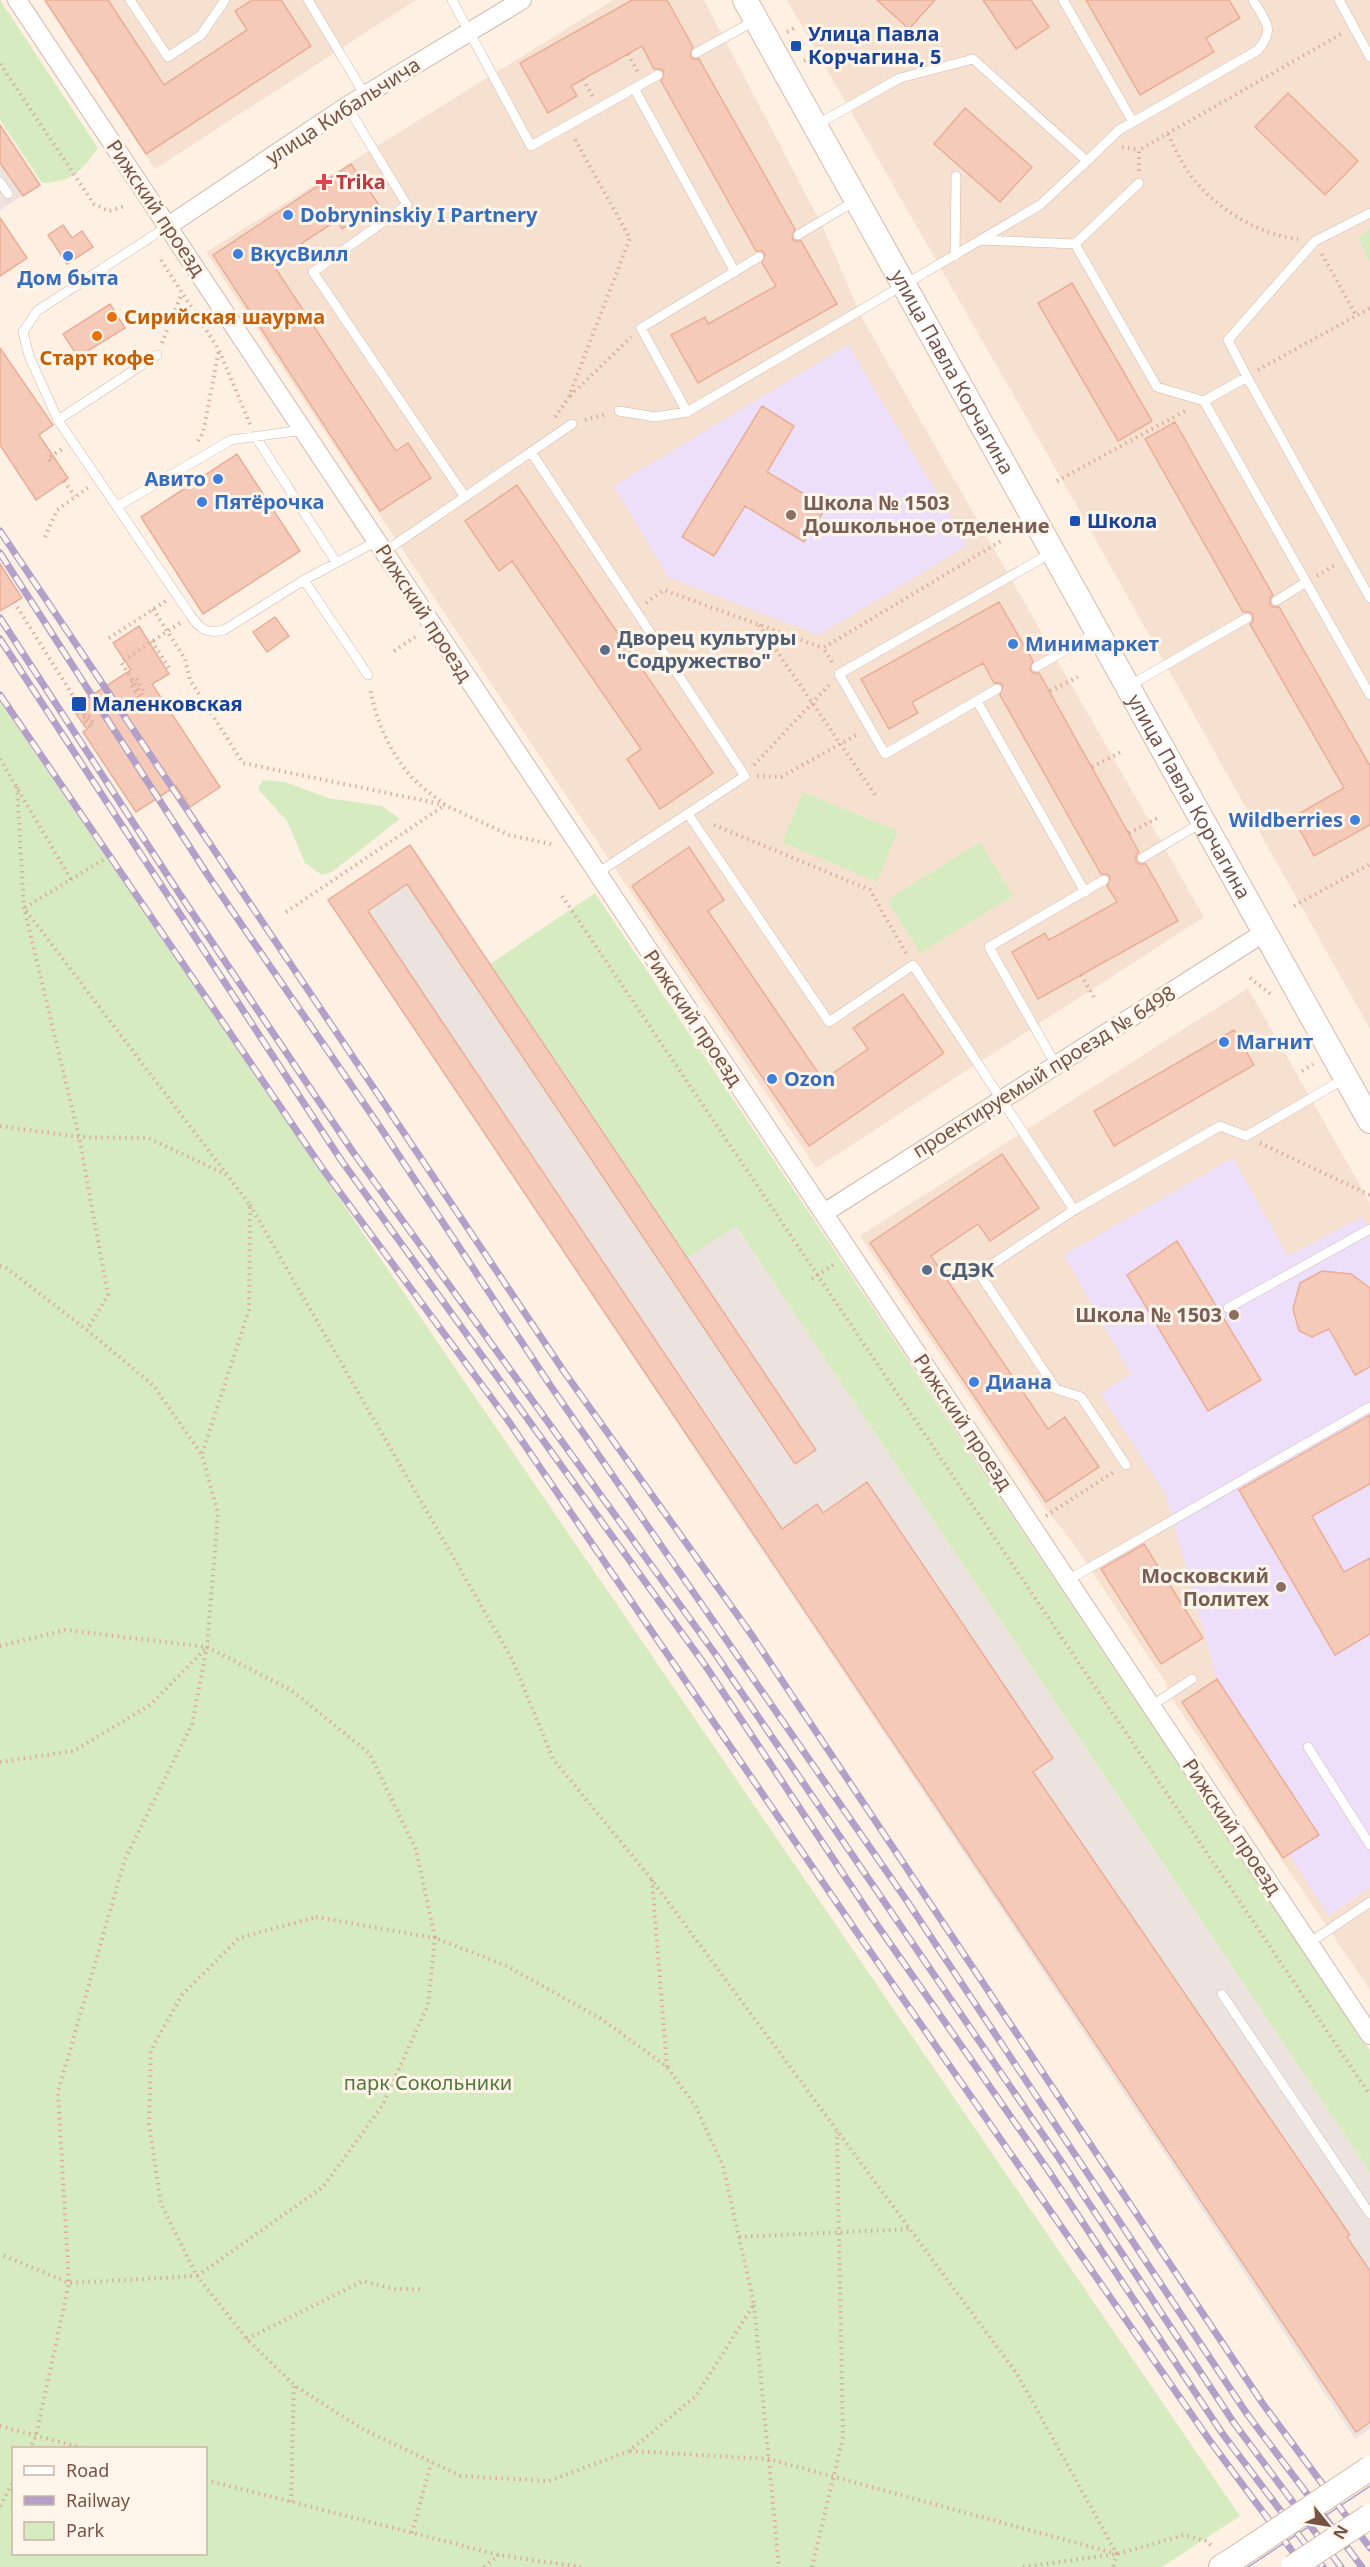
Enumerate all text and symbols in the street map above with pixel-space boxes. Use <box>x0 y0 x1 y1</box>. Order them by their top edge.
place label: Улица Павла Корчагина, 5 <box>808 20 941 70</box>
marker: Улица Павла Корчагина, 5 <box>789 39 803 53</box>
street label: улица Кибальчича <box>260 51 425 171</box>
street label: Рижский проезд <box>101 134 212 281</box>
place label: Trika <box>336 168 386 195</box>
marker: Trika <box>317 175 331 189</box>
place label: Dobryninskiy I Partnery <box>300 201 538 228</box>
marker: Dobryninskiy I Partnery <box>281 208 295 222</box>
place label: ВкусВилл <box>250 240 349 267</box>
marker: ВкусВилл <box>231 247 245 261</box>
marker: Дом быта <box>61 249 75 263</box>
place label: Дом быта <box>17 264 119 291</box>
street label: улица Павла Корчагина <box>885 265 1021 479</box>
place label: Сирийская шаурма <box>124 303 325 330</box>
marker: Сирийская шаурма <box>105 310 119 324</box>
marker: Старт кофе <box>90 329 104 343</box>
place label: Старт кофе <box>40 344 154 371</box>
place label: Авито <box>144 465 206 492</box>
marker: Авито <box>211 472 225 486</box>
place label: Пятёрочка <box>214 488 324 515</box>
place label: Школа № 1503 Дошкольное отделение <box>803 489 1049 539</box>
marker: Пятёрочка <box>195 495 209 509</box>
place label: Школа <box>1087 507 1157 534</box>
marker: Школа № 1503 Дошкольное отделение <box>784 508 798 522</box>
marker: Школа <box>1068 514 1082 528</box>
street label: Рижский проезд <box>370 539 479 687</box>
place label: Дворец культуры "Содружество" <box>617 624 797 674</box>
place label: Минимаркет <box>1025 630 1159 657</box>
marker: Минимаркет <box>1006 637 1020 651</box>
marker: Дворец культуры "Содружество" <box>598 643 612 657</box>
street label: улица Павла Корчагина <box>1122 689 1257 904</box>
place label: Маленковская <box>92 690 243 717</box>
marker: Маленковская <box>70 695 88 713</box>
place label: Wildberries <box>1229 806 1343 833</box>
marker: Wildberries <box>1348 813 1362 827</box>
street label: Рижский проезд <box>638 944 749 1091</box>
street label: проектируемый проезд № 6498 <box>907 979 1180 1164</box>
place label: Магнит <box>1236 1028 1313 1055</box>
marker: Магнит <box>1217 1035 1231 1049</box>
place label: Ozon <box>784 1065 835 1092</box>
marker: Ozon <box>765 1072 779 1086</box>
place label: СДЭК <box>939 1256 995 1283</box>
marker: СДЭК <box>920 1263 934 1277</box>
place label: Школа № 1503 <box>1075 1301 1222 1328</box>
marker: Школа № 1503 <box>1227 1308 1241 1322</box>
street label: Рижский проезд <box>908 1348 1019 1495</box>
place label: Диана <box>986 1368 1052 1395</box>
marker: Диана <box>967 1375 981 1389</box>
place label: Московский Политех <box>1141 1562 1269 1612</box>
marker: Московский Политех <box>1274 1580 1288 1594</box>
street label: Рижский проезд <box>1177 1753 1288 1900</box>
park label: парк Сокольники <box>344 2069 512 2096</box>
legend <box>12 2447 207 2555</box>
text: Road <box>66 2458 109 2482</box>
text: Railway <box>66 2488 131 2512</box>
north arrow <box>1298 2495 1358 2555</box>
text: Park <box>66 2518 104 2542</box>
text: N <box>1328 2521 1354 2544</box>

